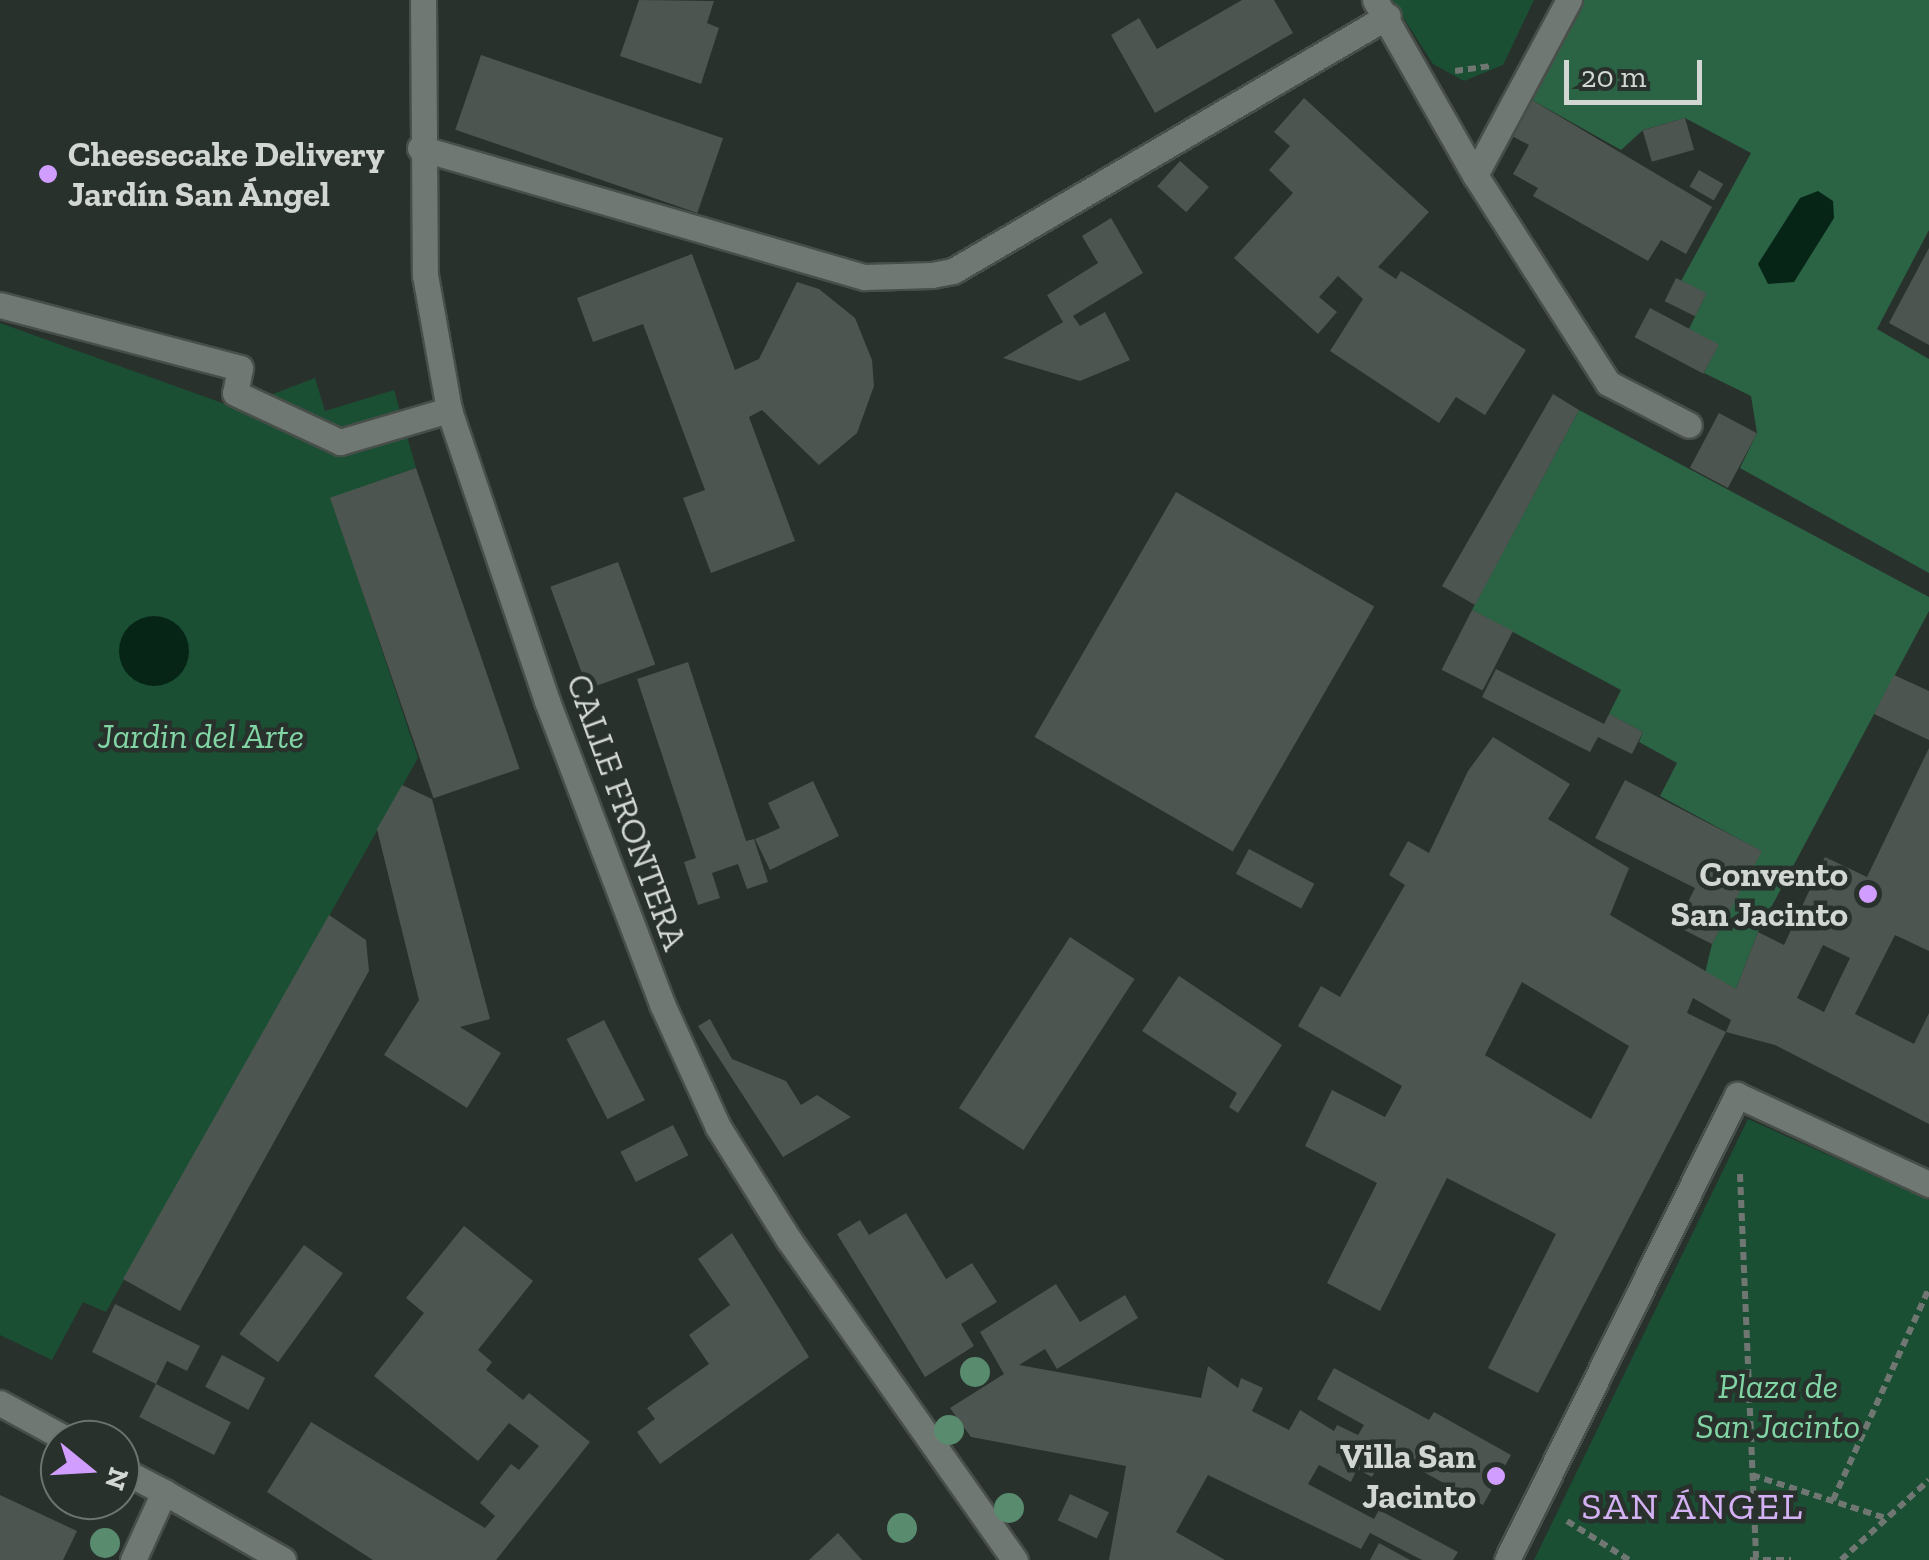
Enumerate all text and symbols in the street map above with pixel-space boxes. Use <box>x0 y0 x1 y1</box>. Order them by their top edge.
scale bar <box>1569 40 1706 102</box>
text: 20 m <box>1581 59 1646 95</box>
place label: Cheesecake Delivery Jardín San Ángel <box>68 133 385 215</box>
marker: Cheesecake Delivery Jardín San Ángel <box>37 163 59 185</box>
street label: CALLE FRONTERA <box>558 668 696 956</box>
park label: Jardin del Arte <box>97 715 305 757</box>
place label: Convento San Jacinto <box>1670 853 1848 935</box>
marker: Convento San Jacinto <box>1857 883 1879 905</box>
park label: Plaza de San Jacinto <box>1695 1365 1861 1447</box>
north arrow <box>40 1420 140 1520</box>
place label: Villa San Jacinto <box>1340 1435 1476 1517</box>
text: N <box>98 1464 136 1494</box>
marker: Villa San Jacinto <box>1485 1465 1507 1487</box>
district label: SAN ÁNGEL <box>1581 1484 1805 1530</box>

